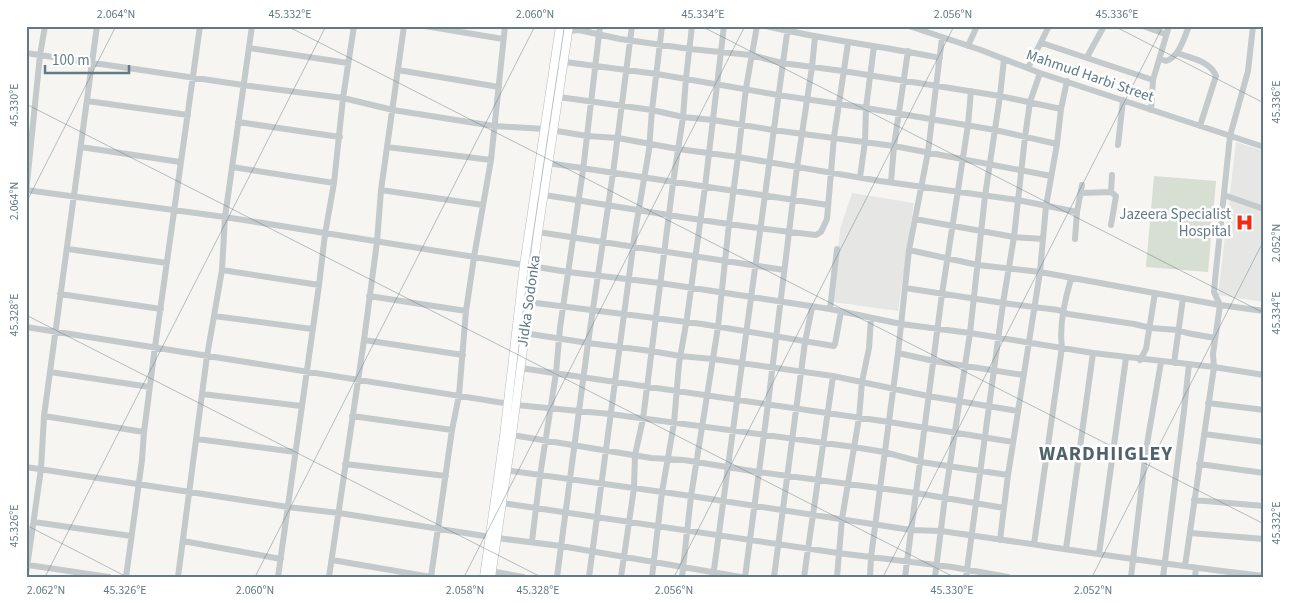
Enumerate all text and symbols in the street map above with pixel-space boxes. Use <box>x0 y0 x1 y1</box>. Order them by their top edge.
text: 2.064°N <box>97 6 135 23</box>
text: 45.332°E <box>268 6 312 23</box>
text: 2.060°N <box>516 6 554 23</box>
text: 45.334°E <box>681 6 725 23</box>
text: 2.056°N <box>934 6 972 23</box>
text: 45.336°E <box>1095 6 1139 23</box>
scale bar <box>45 42 129 74</box>
street label: Mahmud Harbi Street <box>1023 44 1157 108</box>
text: 100 m <box>52 50 90 71</box>
text: 45.336°E <box>1268 80 1285 124</box>
text: 45.330°E <box>6 83 23 127</box>
text: 2.064°N <box>6 182 23 220</box>
place label: Jazeera Specialist Hospital <box>1119 204 1231 242</box>
hospital icon: Jazeera Specialist Hospital <box>1235 213 1255 233</box>
text: 2.052°N <box>1268 224 1285 262</box>
street label: Jidka Sodonka <box>512 254 546 348</box>
text: 45.334°E <box>1268 291 1285 335</box>
text: 45.328°E <box>6 293 23 337</box>
district label: WARDHIIGLEY <box>1039 440 1173 468</box>
text: 45.332°E <box>1268 501 1285 545</box>
text: 45.326°E <box>6 504 23 548</box>
text: 2.062°N <box>27 582 65 599</box>
text: 45.326°E <box>103 582 147 599</box>
text: 2.060°N <box>236 582 274 599</box>
text: 2.058°N <box>446 582 484 599</box>
text: 45.328°E <box>516 582 560 599</box>
text: 2.056°N <box>655 582 693 599</box>
text: 45.330°E <box>930 582 974 599</box>
text: 2.052°N <box>1074 582 1112 599</box>

